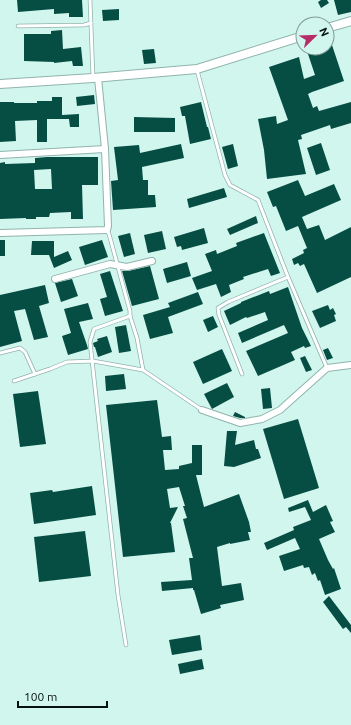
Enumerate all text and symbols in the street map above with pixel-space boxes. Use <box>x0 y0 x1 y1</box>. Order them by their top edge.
north arrow <box>295 16 335 56</box>
text: N <box>317 26 331 38</box>
scale bar <box>18 683 107 709</box>
text: 100 m <box>24 690 57 703</box>

